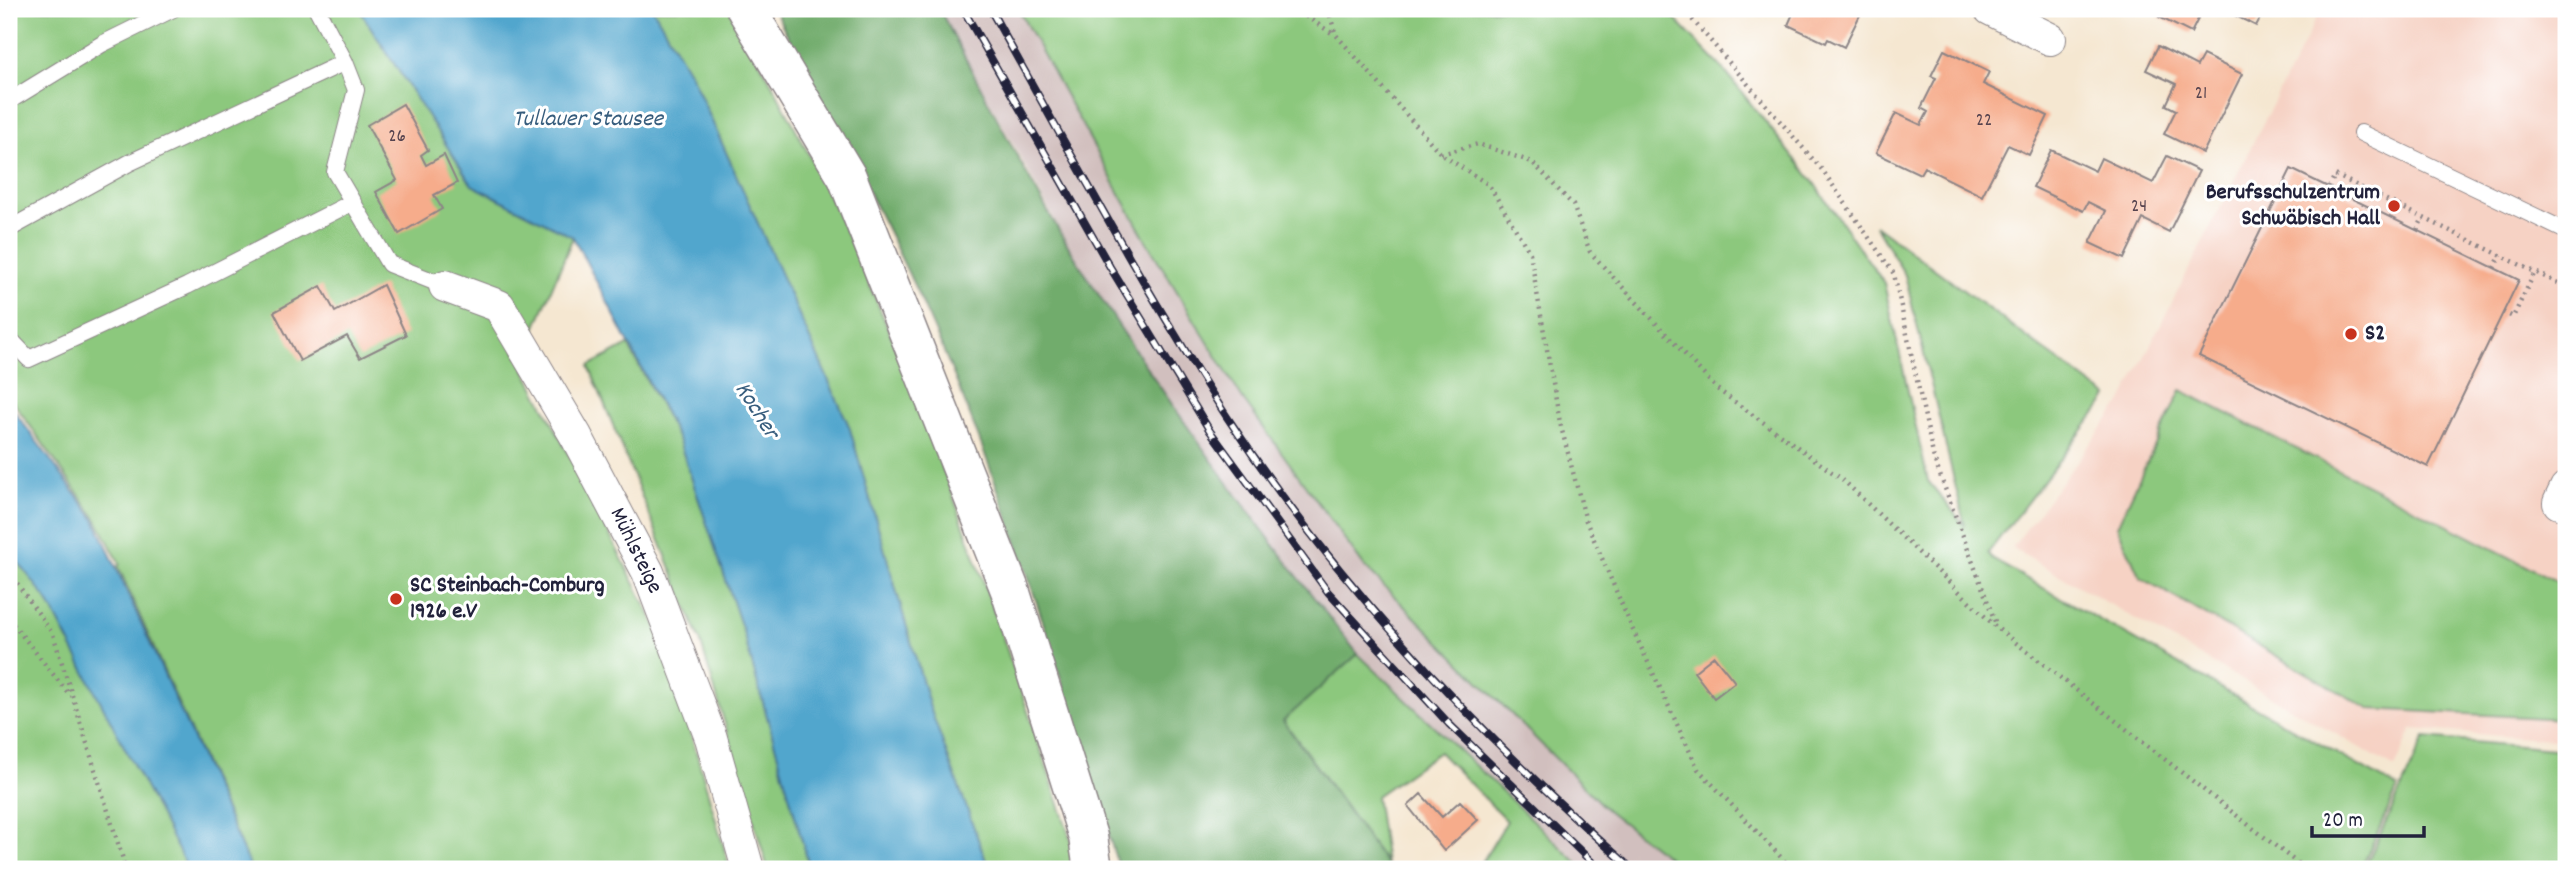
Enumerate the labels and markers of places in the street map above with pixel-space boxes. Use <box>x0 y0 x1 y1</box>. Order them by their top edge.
place label: Berufsschulzentrum Schwäbisch Hall <box>2206 177 2381 236</box>
marker: Berufsschulzentrum Schwäbisch Hall <box>2386 198 2402 214</box>
place label: S2 <box>2365 318 2385 351</box>
marker: S2 <box>2343 326 2359 342</box>
place label: SC Steinbach-Comburg 1926 e.V <box>410 570 605 629</box>
marker: SC Steinbach-Comburg 1926 e.V <box>388 591 404 607</box>

